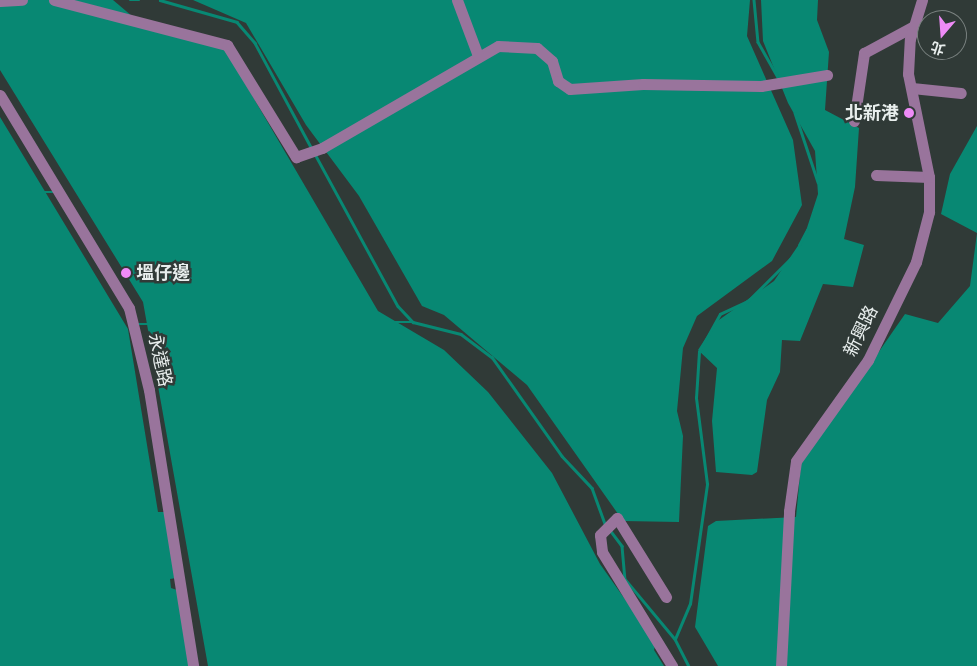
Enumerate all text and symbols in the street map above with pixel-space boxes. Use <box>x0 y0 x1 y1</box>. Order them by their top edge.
north arrow <box>917 10 967 60</box>
text: 北 <box>928 38 947 59</box>
place label: 北新港 <box>845 102 899 124</box>
marker: 北新港 <box>903 107 915 119</box>
place label: 塭仔邊 <box>136 262 190 284</box>
marker: 塭仔邊 <box>120 267 132 279</box>
street label: 新興路 <box>839 302 883 360</box>
street label: 永達路 <box>144 331 176 389</box>

